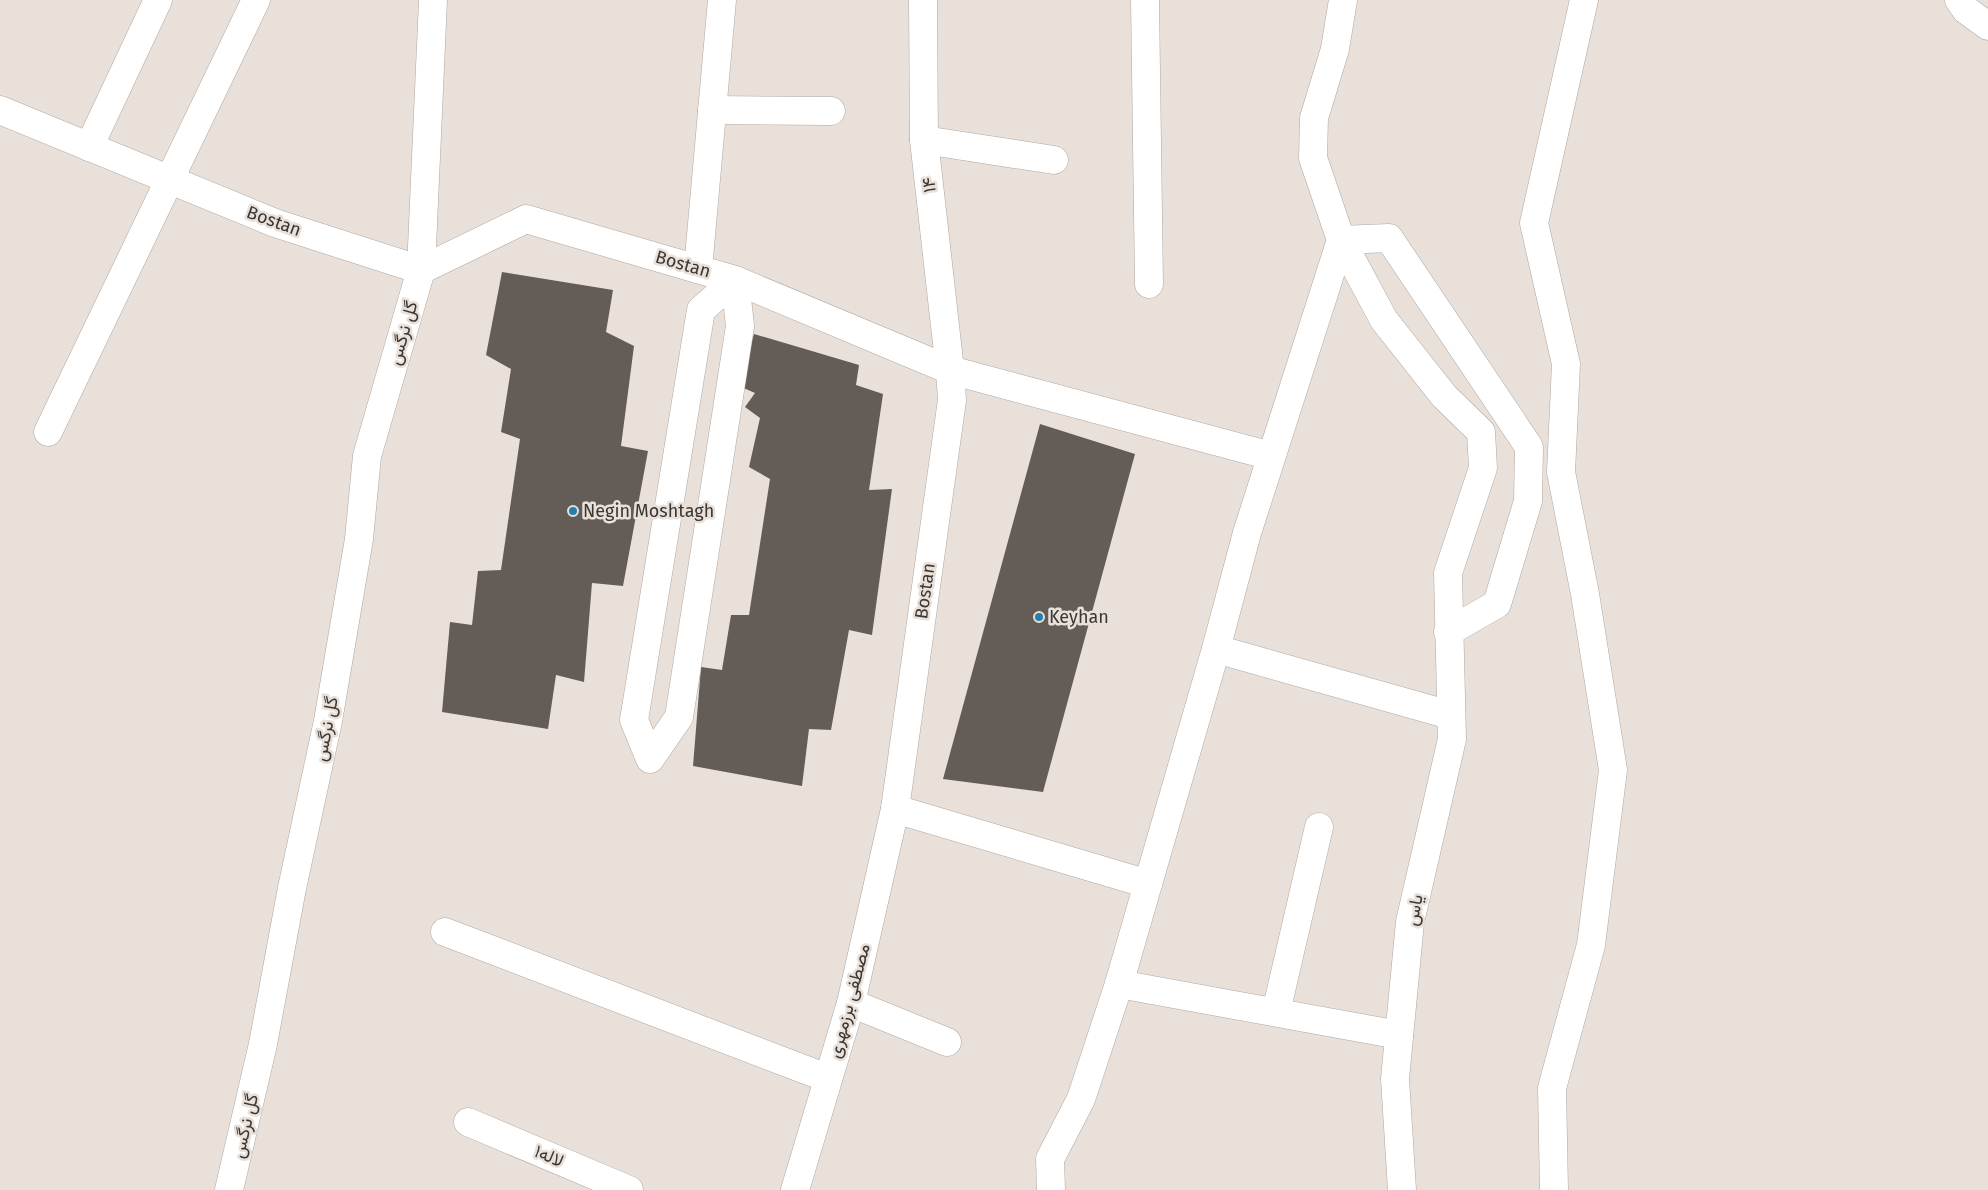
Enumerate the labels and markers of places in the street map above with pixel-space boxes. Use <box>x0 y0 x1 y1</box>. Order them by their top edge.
place label: Negin Moshtagh <box>583 500 714 522</box>
marker: Negin Moshtagh <box>567 505 579 517</box>
place label: Keyhan <box>1049 606 1109 628</box>
marker: Keyhan <box>1033 611 1045 623</box>

